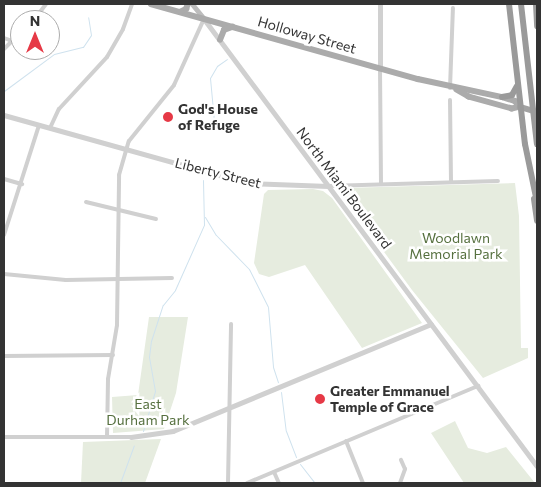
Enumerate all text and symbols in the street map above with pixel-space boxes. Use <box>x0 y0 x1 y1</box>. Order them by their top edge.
north arrow <box>10 10 60 60</box>
text: N <box>30 12 40 29</box>
street label: Holloway Street <box>256 13 358 57</box>
place label: God's House of Refuge <box>178 101 258 134</box>
marker: God's House of Refuge <box>162 111 174 123</box>
street label: North Miami Boulevard <box>293 124 395 252</box>
street label: Liberty Street <box>173 154 263 192</box>
park label: Woodlawn Memorial Park <box>409 230 503 262</box>
place label: Greater Emmanuel Temple of Grace <box>330 383 450 416</box>
marker: Greater Emmanuel Temple of Grace <box>314 393 326 405</box>
park label: East Durham Park <box>106 396 190 428</box>

